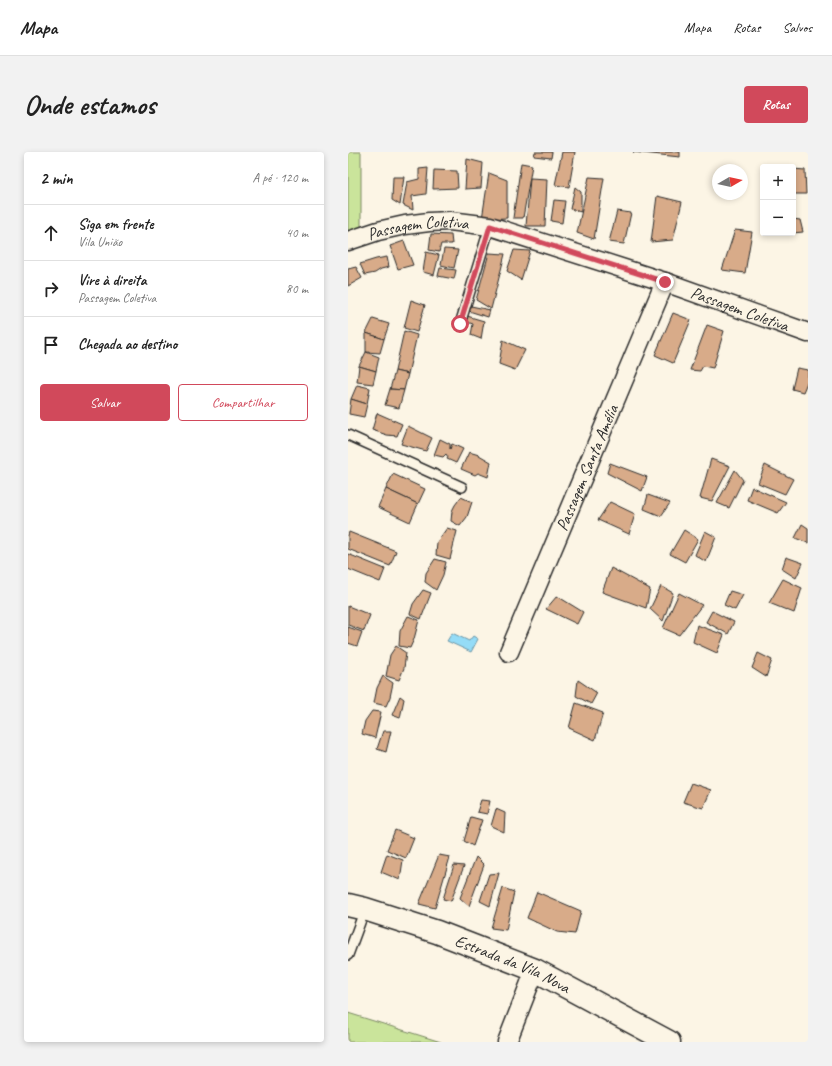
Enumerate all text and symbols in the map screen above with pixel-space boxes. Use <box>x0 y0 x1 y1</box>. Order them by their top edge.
text: Mapa <box>20 16 57 40</box>
text: Mapa <box>684 19 711 36</box>
text: Rotas <box>733 19 761 36</box>
text: Salvos <box>783 19 812 36</box>
button: Rotas <box>744 86 808 123</box>
text: Onde estamos <box>24 87 156 122</box>
north arrow <box>712 164 748 200</box>
map controls <box>760 164 796 236</box>
button: + <box>760 164 796 200</box>
text: 2 min <box>40 168 73 189</box>
text: A pé · 120 m <box>252 170 308 186</box>
button: − <box>760 200 796 236</box>
street label: Passagem Coletiva <box>364 210 471 244</box>
text: Siga em frente <box>78 215 154 234</box>
icon: ahead <box>40 222 62 244</box>
text: 40 m <box>286 225 308 241</box>
text: Vila União <box>78 234 122 250</box>
text: Vire à direita <box>78 271 147 290</box>
route end <box>656 273 674 291</box>
icon: right <box>40 278 62 300</box>
text: 80 m <box>286 281 308 297</box>
street label: Passagem Coletiva <box>688 282 793 336</box>
text: Passagem Coletiva <box>78 290 156 306</box>
route start <box>451 315 469 333</box>
icon: arrive <box>40 334 62 356</box>
text: Chegada ao destino <box>78 335 177 354</box>
button: Salvar <box>40 384 170 421</box>
button: Compartilhar <box>178 384 308 421</box>
street label: Passagem Santa Amélia <box>551 401 623 534</box>
street label: Estrada da Vila Nova <box>452 930 575 998</box>

